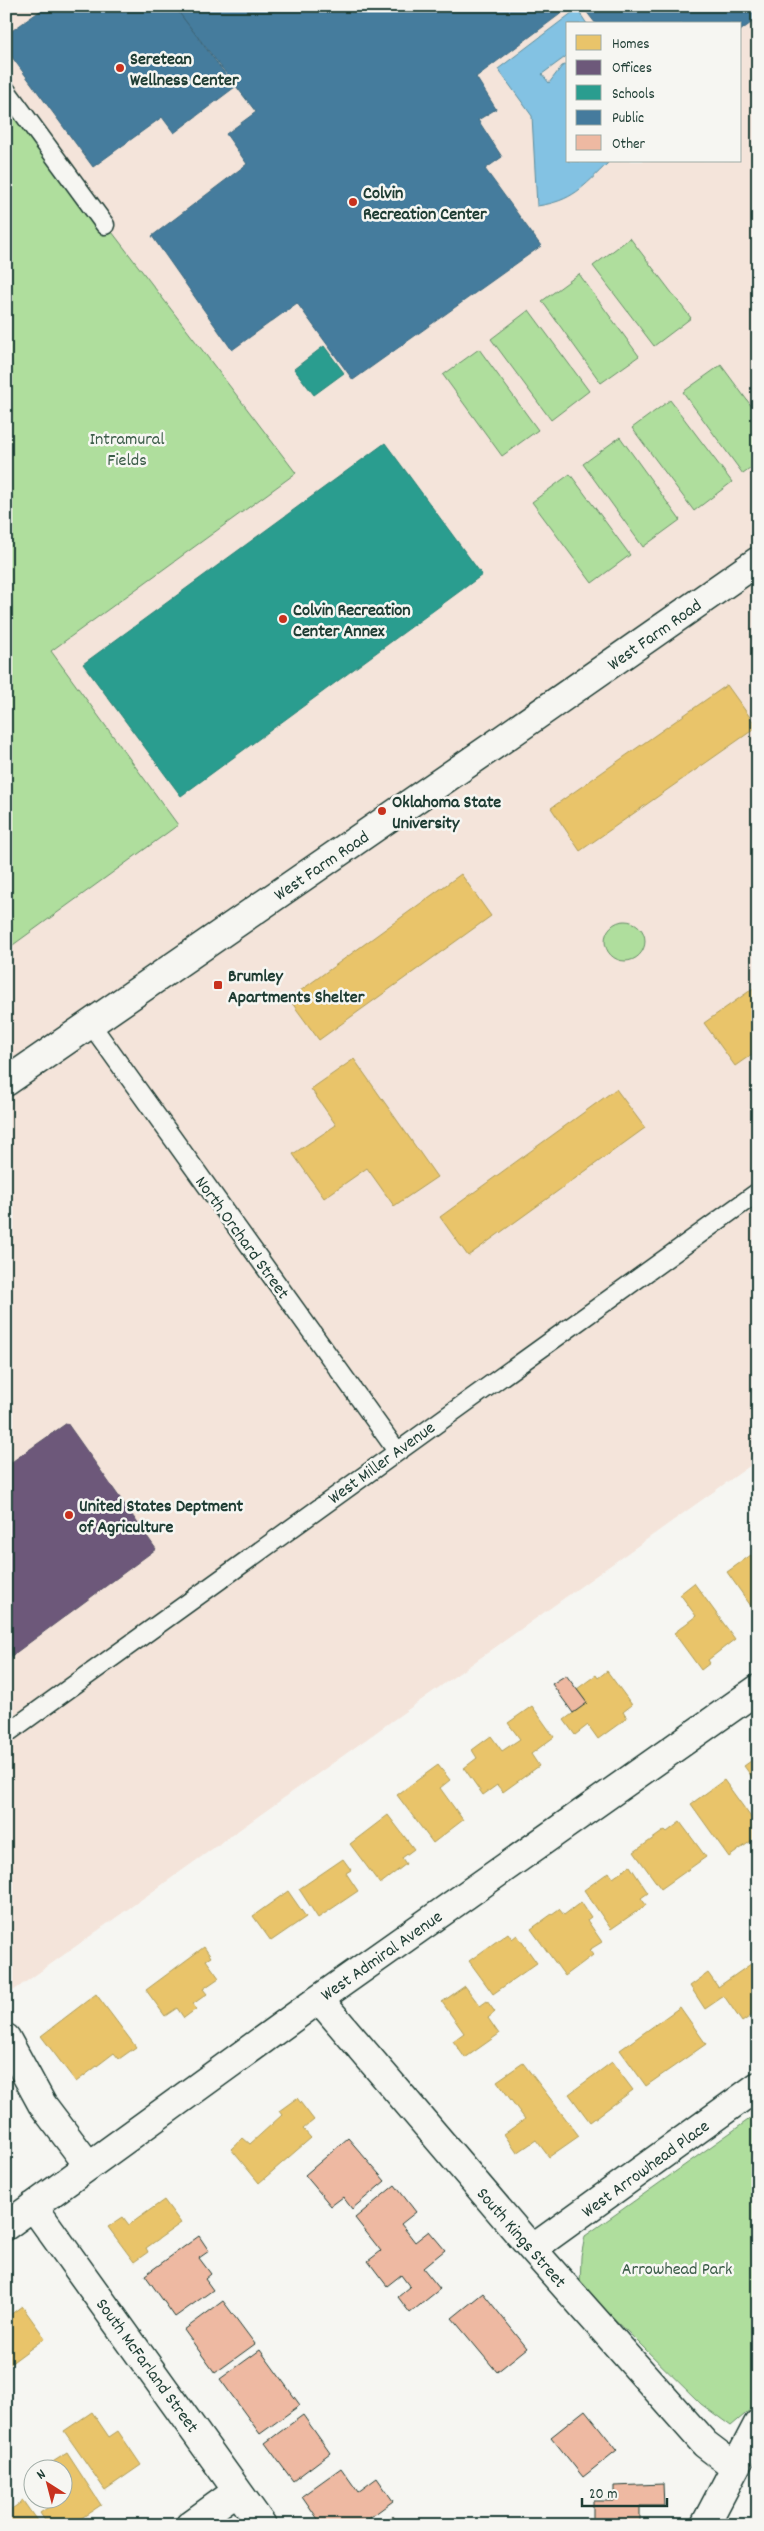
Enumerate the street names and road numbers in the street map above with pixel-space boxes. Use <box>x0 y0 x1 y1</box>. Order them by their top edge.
street label: West Farm Road <box>603 594 708 678</box>
street label: West Farm Road <box>270 826 375 908</box>
street label: North Orchard Street <box>188 1172 294 1305</box>
street label: West Miller Avenue <box>324 1417 441 1511</box>
street label: West Admiral Avenue <box>317 1906 448 2008</box>
street label: West Arrowhead Place <box>577 2115 716 2225</box>
street label: South Kings Street <box>469 2183 571 2295</box>
street label: South McFarland Street <box>89 2294 204 2439</box>

